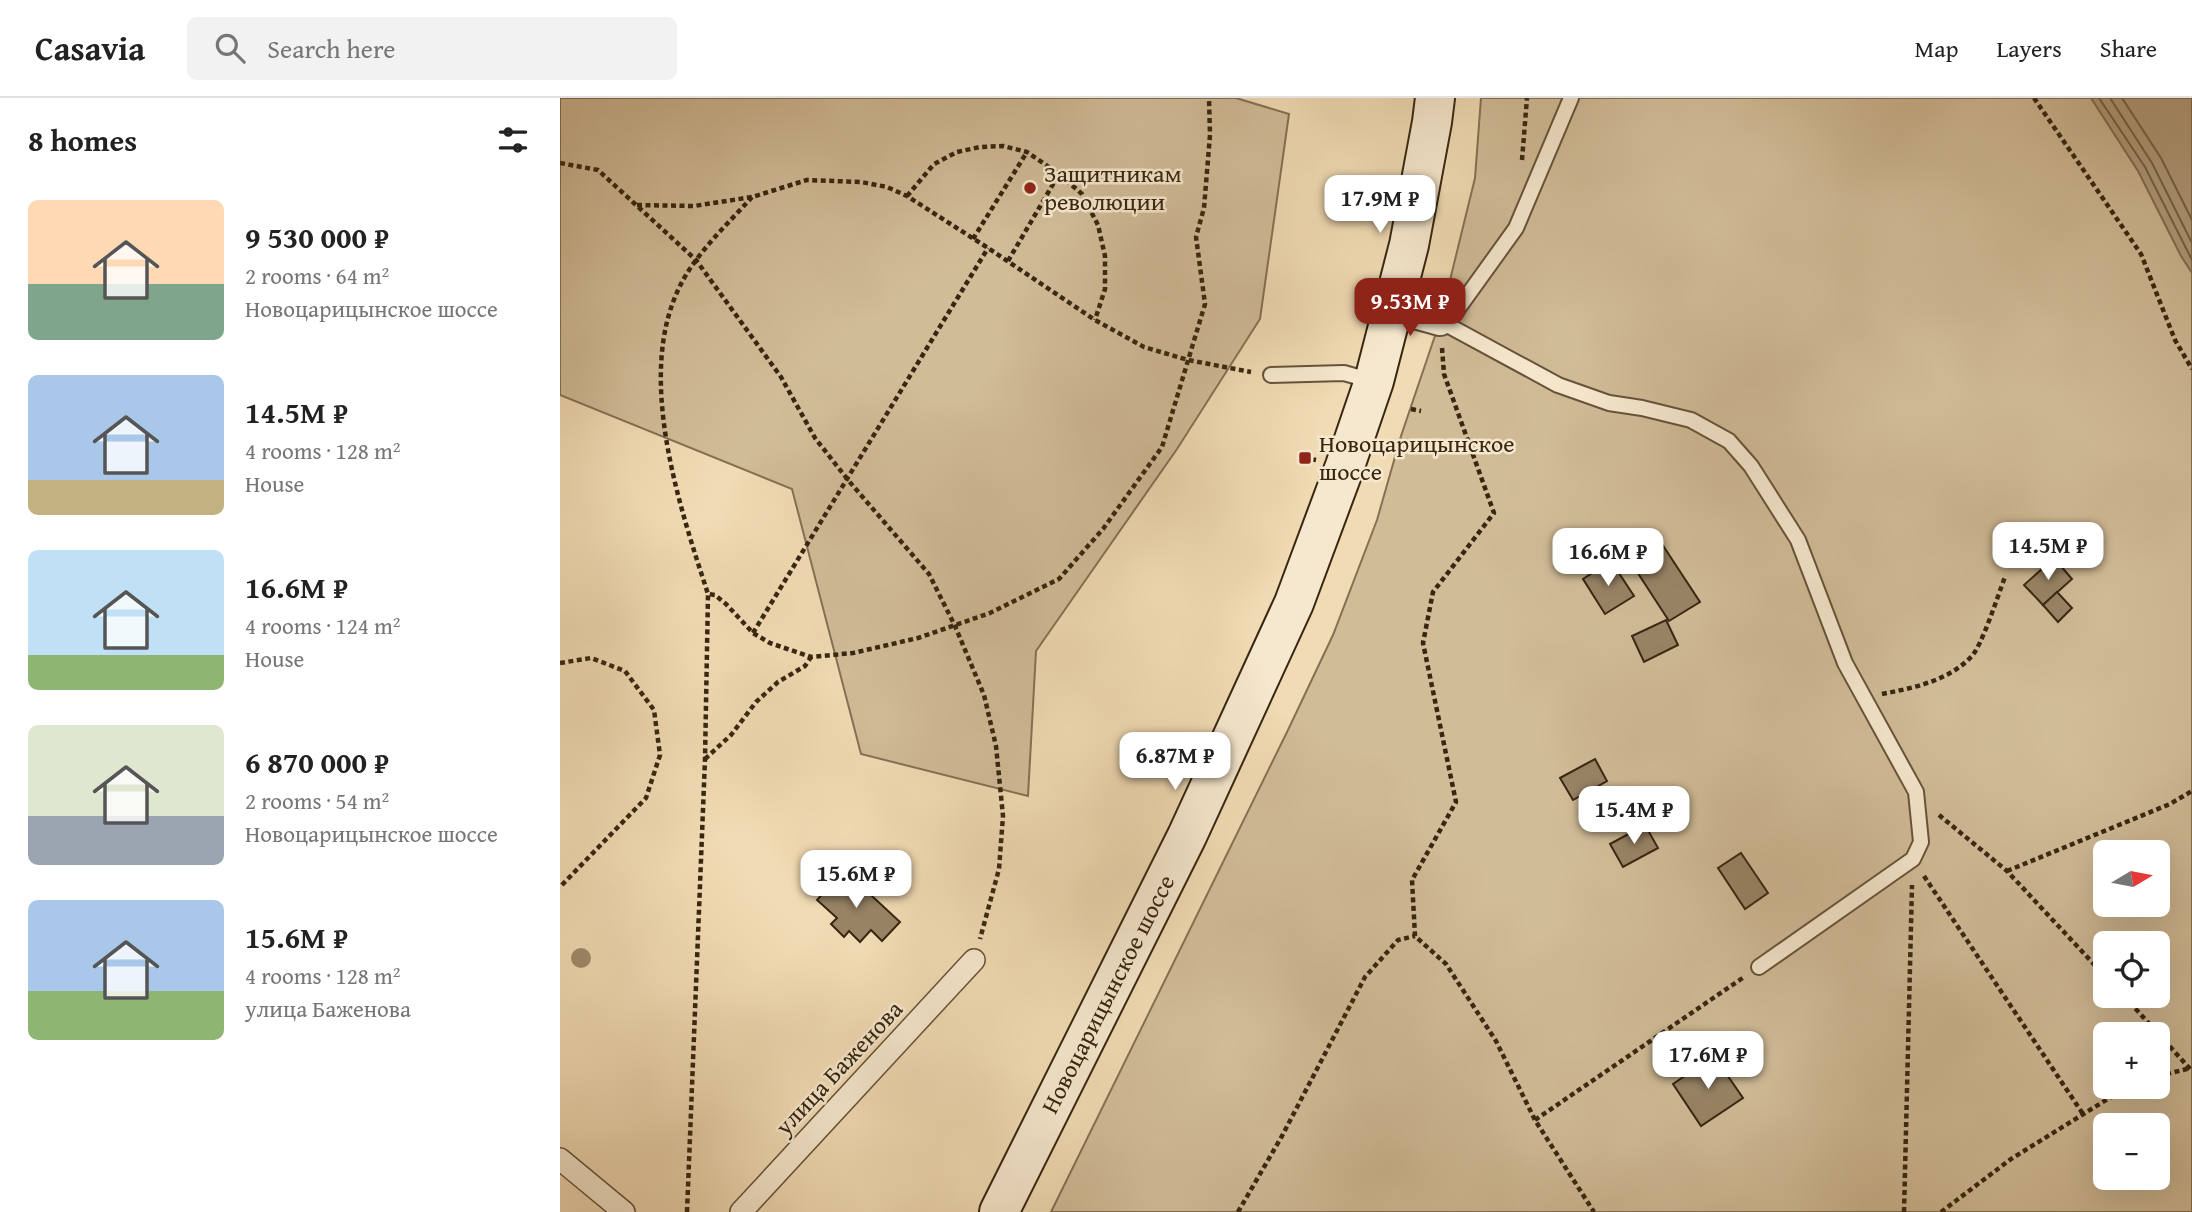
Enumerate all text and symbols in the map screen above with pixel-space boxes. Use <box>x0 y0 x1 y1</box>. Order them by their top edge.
search box <box>187 17 677 80</box>
text: Casavia <box>35 24 145 72</box>
icon: search <box>211 29 249 67</box>
text: Search here <box>267 29 396 68</box>
text: Map <box>1915 31 1958 66</box>
text: Layers <box>1996 31 2062 66</box>
text: Share <box>2100 31 2157 66</box>
text: 8 homes <box>28 118 137 162</box>
icon: filters <box>494 121 532 159</box>
place label: Защитникам революции <box>1044 156 1182 219</box>
pin: 17.9M ₽ <box>1315 176 1445 235</box>
marker: Защитникам революции <box>1022 180 1038 196</box>
text: 17.9M ₽ <box>1340 181 1420 214</box>
text: 9 530 000 ₽ <box>245 215 389 259</box>
icon: home <box>84 228 168 312</box>
text: 2 rooms · 64 m² <box>245 259 389 292</box>
pin: 9.53M ₽ <box>1345 278 1475 338</box>
text: 9.53M ₽ <box>1370 284 1450 317</box>
text: Новоцарицынское шоссе <box>245 292 498 325</box>
text: 14.5M ₽ <box>245 390 348 434</box>
icon: home <box>84 403 168 487</box>
place label: Новоцарицынское шоссе <box>1319 426 1515 489</box>
text: 4 rooms · 128 m² <box>245 434 400 467</box>
marker: Новоцарицынское шоссе <box>1297 450 1313 466</box>
text: House <box>245 467 304 500</box>
pin: 14.5M ₽ <box>1983 522 2113 582</box>
pin: 16.6M ₽ <box>1543 528 1673 588</box>
text: 14.5M ₽ <box>2008 528 2088 561</box>
text: 16.6M ₽ <box>1568 534 1648 567</box>
text: 16.6M ₽ <box>245 565 348 609</box>
icon: home <box>84 578 168 662</box>
text: 4 rooms · 124 m² <box>245 609 400 642</box>
text: House <box>245 642 304 675</box>
pin: 6.87M ₽ <box>1110 732 1240 792</box>
text: 6.87M ₽ <box>1135 738 1215 771</box>
text: 6 870 000 ₽ <box>245 740 389 784</box>
icon: home <box>84 753 168 837</box>
text: 2 rooms · 54 m² <box>245 784 389 817</box>
pin: 15.4M ₽ <box>1569 786 1699 846</box>
text: 15.4M ₽ <box>1594 792 1674 825</box>
text: Новоцарицынское шоссе <box>245 817 498 850</box>
north arrow <box>2093 840 2170 917</box>
map controls <box>2093 840 2170 1190</box>
pin: 15.6M ₽ <box>791 850 921 910</box>
text: 15.6M ₽ <box>816 856 896 889</box>
street label: Новоцарицынское шоссе <box>1032 868 1183 1119</box>
text: 15.6M ₽ <box>245 915 348 959</box>
icon: home <box>84 928 168 1012</box>
button: locate <box>2093 931 2170 1008</box>
text: 4 rooms · 128 m² <box>245 959 400 992</box>
text: улица Баженова <box>245 992 411 1025</box>
street label: улица Баженова <box>766 992 911 1144</box>
button: + <box>2093 1022 2170 1099</box>
pin: 17.6M ₽ <box>1643 1032 1773 1091</box>
text: 17.6M ₽ <box>1668 1037 1748 1070</box>
button: − <box>2093 1113 2170 1190</box>

